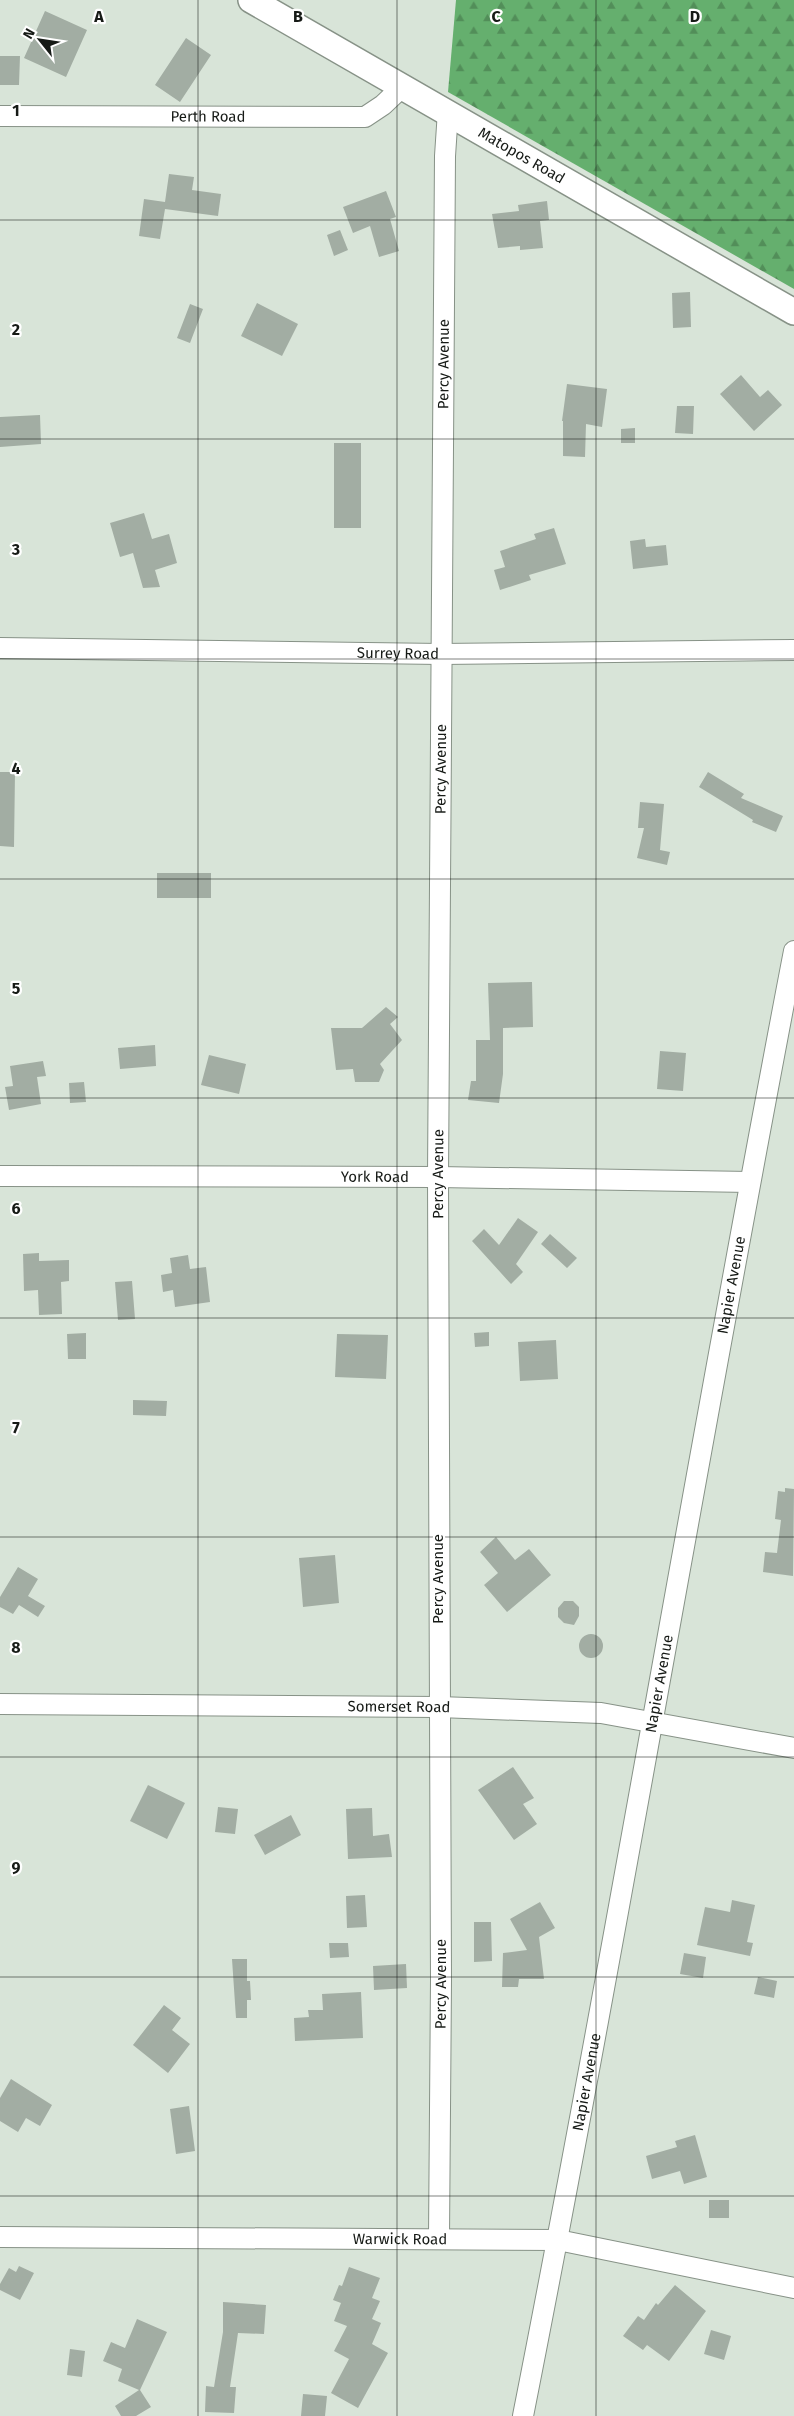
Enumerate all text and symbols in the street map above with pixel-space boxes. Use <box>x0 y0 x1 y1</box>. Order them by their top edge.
text: A <box>93 7 104 26</box>
text: B <box>293 7 303 26</box>
text: C <box>491 7 501 26</box>
text: D <box>690 7 700 26</box>
north arrow <box>15 15 65 65</box>
text: N <box>19 25 39 42</box>
text: 1 <box>12 101 20 120</box>
street label: Perth Road <box>170 107 246 126</box>
street label: Matopos Road <box>475 123 568 187</box>
street label: Percy Avenue <box>434 319 453 409</box>
text: 2 <box>12 320 20 339</box>
text: 3 <box>11 540 20 559</box>
street label: Surrey Road <box>357 644 439 663</box>
street label: Percy Avenue <box>431 724 450 814</box>
text: 4 <box>11 759 21 778</box>
text: 5 <box>12 979 21 998</box>
street label: Percy Avenue <box>429 1129 447 1219</box>
street label: York Road <box>341 1168 409 1186</box>
text: 6 <box>11 1199 21 1218</box>
street label: Napier Avenue <box>714 1235 749 1336</box>
text: 7 <box>12 1418 20 1437</box>
street label: Percy Avenue <box>429 1534 447 1624</box>
street label: Napier Avenue <box>642 1633 677 1734</box>
text: 8 <box>11 1638 21 1657</box>
street label: Somerset Road <box>348 1697 451 1716</box>
text: 9 <box>12 1858 21 1877</box>
street label: Percy Avenue <box>432 1939 450 2029</box>
street label: Napier Avenue <box>569 2032 605 2133</box>
street label: Warwick Road <box>353 2230 447 2248</box>

